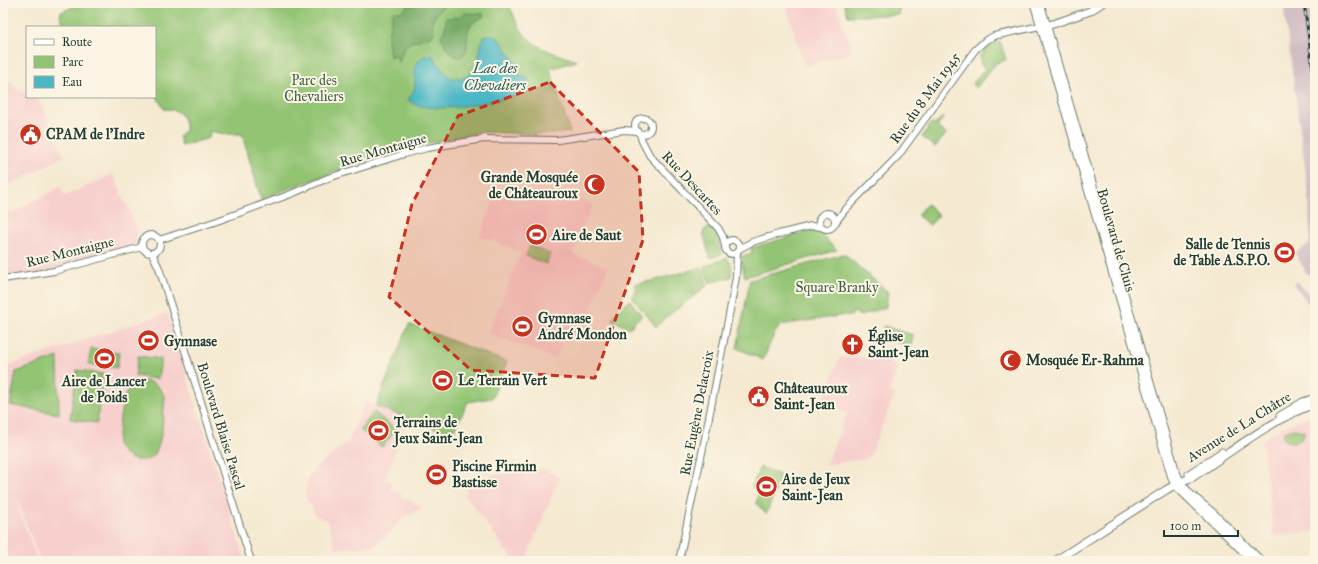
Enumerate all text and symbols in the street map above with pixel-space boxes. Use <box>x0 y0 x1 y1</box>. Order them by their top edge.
legend <box>26 26 156 98</box>
text: Route <box>62 35 92 49</box>
street label: Rue du 8 Mai 1945 <box>886 49 964 147</box>
text: Parc <box>62 55 83 69</box>
water label: Lac des Chevaliers <box>464 59 527 94</box>
park label: Parc des Chevaliers <box>284 72 344 105</box>
text: Eau <box>62 75 83 89</box>
public building icon: CPAM de l'Indre <box>17 121 43 147</box>
place label: CPAM de l'Indre <box>46 126 145 143</box>
street label: Rue Montaigne <box>338 129 429 171</box>
street label: Rue Descartes <box>658 148 726 218</box>
place label: Grande Mosquée de Châteauroux <box>481 169 579 202</box>
mosque icon: Grande Mosquée de Châteauroux <box>581 172 607 198</box>
street label: Boulevard de Cluis <box>1093 186 1139 294</box>
sports icon: Aire de Saut <box>524 222 550 248</box>
place label: Aire de Saut <box>551 227 622 244</box>
street label: Rue Montaigne <box>24 233 116 271</box>
place label: Salle de Tennis de Table A.S.P.O. <box>1174 236 1270 269</box>
sports icon: Salle de Tennis de Table A.S.P.O. <box>1272 239 1298 265</box>
park label: Square Branky <box>795 279 879 297</box>
place label: Gymnase André Mondon <box>537 310 627 343</box>
sports icon: Gymnase André Mondon <box>509 313 535 339</box>
place label: Église Saint-Jean <box>868 326 929 362</box>
sports icon: Gymnase <box>135 328 161 354</box>
church icon: Église Saint-Jean <box>840 331 866 357</box>
place label: Gymnase <box>164 333 217 351</box>
sports icon: Aire de Lancer de Poids <box>91 346 117 372</box>
mosque icon: Mosquée Er-Rahma <box>998 347 1024 373</box>
street label: Rue Eugène Delacroix <box>677 348 718 477</box>
place label: Mosquée Er-Rahma <box>1026 352 1145 370</box>
street label: Boulevard Blaise Pascal <box>194 360 249 492</box>
sports icon: Le Terrain Vert <box>430 367 456 393</box>
place label: Le Terrain Vert <box>458 372 547 389</box>
place label: Aire de Lancer de Poids <box>61 373 147 406</box>
place label: Châteauroux Saint-Jean <box>774 380 848 414</box>
public building icon: Châteauroux Saint-Jean <box>745 383 771 409</box>
street label: Avenue de La Châtre <box>1183 388 1294 466</box>
place label: Terrains de Jeux Saint-Jean <box>392 414 483 448</box>
sports icon: Terrains de Jeux Saint-Jean <box>365 417 391 443</box>
place label: Piscine Firmin Bastisse <box>452 458 537 491</box>
sports icon: Piscine Firmin Bastisse <box>423 461 449 487</box>
place label: Aire de Jeux Saint-Jean <box>781 471 851 505</box>
sports icon: Aire de Jeux Saint-Jean <box>754 474 780 500</box>
scale bar <box>1164 512 1238 538</box>
text: 100 m <box>1170 519 1201 533</box>

